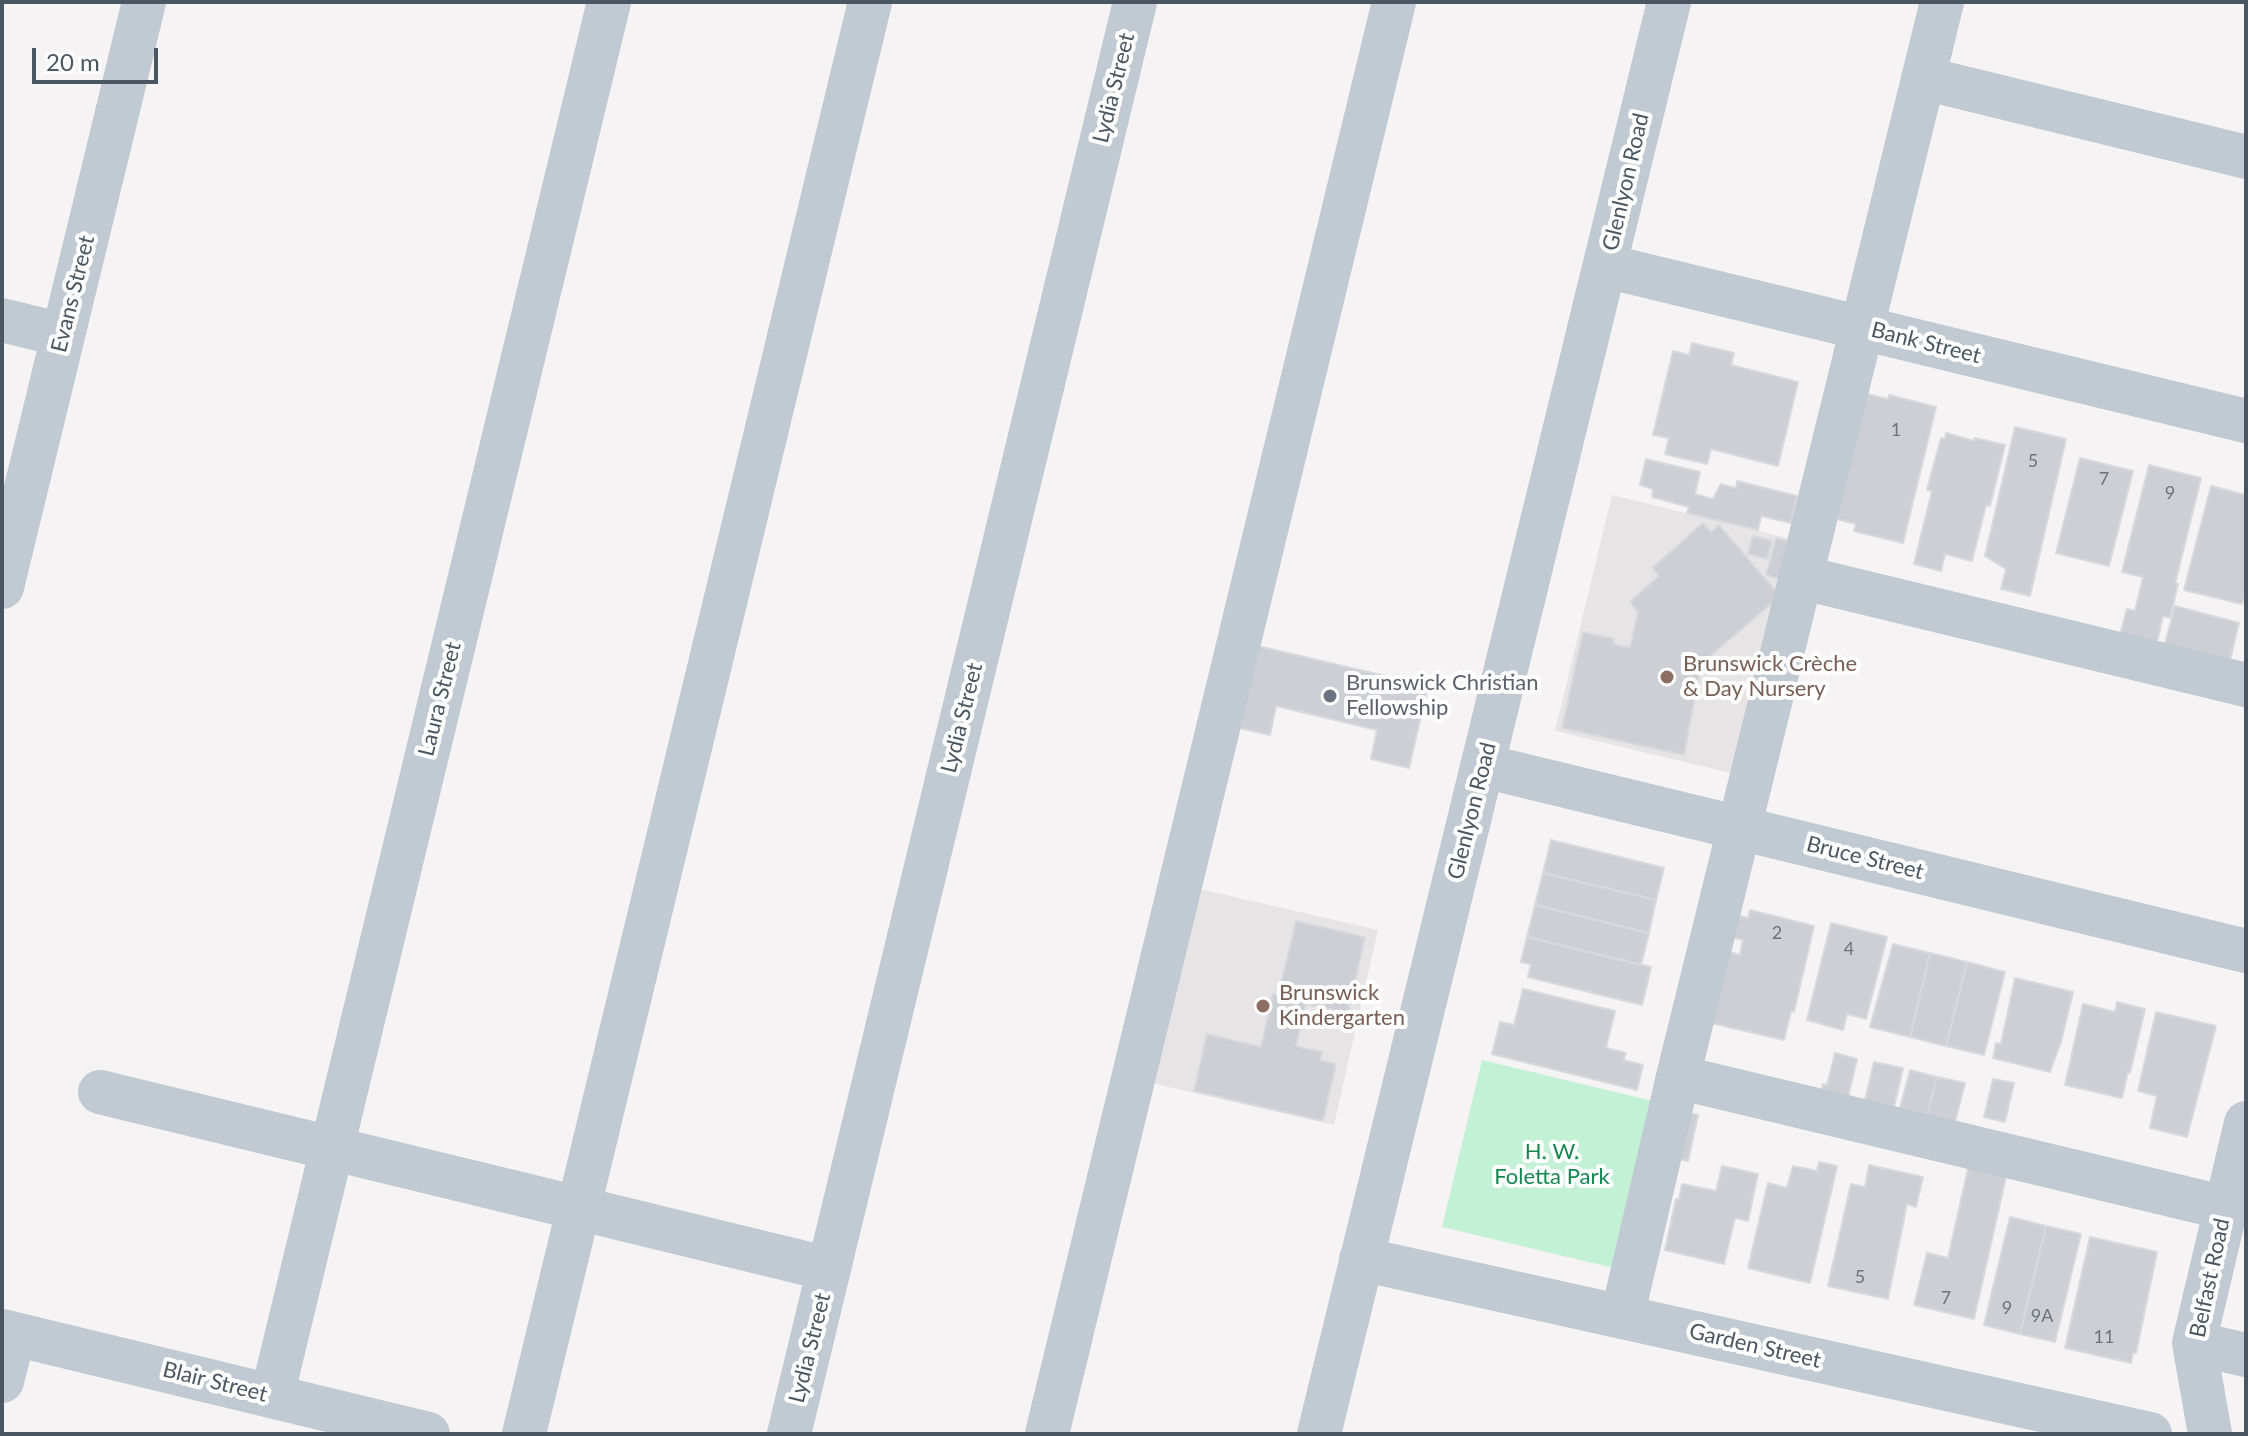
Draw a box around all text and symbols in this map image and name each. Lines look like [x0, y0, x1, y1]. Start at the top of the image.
street label: Lydia Street [1088, 30, 1140, 146]
scale bar [36, 32, 162, 82]
text: 20 m [46, 47, 100, 76]
street label: Glenlyon Road [1597, 111, 1655, 253]
street label: Evans Street [46, 233, 100, 355]
street label: Bank Street [1868, 317, 1984, 369]
house number: 1 [1891, 419, 1901, 441]
house number: 5 [2028, 450, 2038, 472]
house number: 7 [2099, 468, 2109, 490]
house number: 9 [2165, 482, 2175, 504]
street label: Laura Street [413, 639, 467, 759]
place label: Brunswick Crèche & Day Nursery [1683, 651, 1857, 702]
street label: Lydia Street [936, 660, 988, 776]
marker: Brunswick Crèche & Day Nursery [1658, 668, 1676, 686]
place label: Brunswick Christian Fellowship [1346, 670, 1538, 722]
marker: Brunswick Christian Fellowship [1321, 687, 1339, 705]
street label: Glenlyon Road [1442, 740, 1502, 882]
street label: Bruce Street [1804, 831, 1926, 885]
house number: 2 [1772, 922, 1782, 944]
house number: 4 [1844, 938, 1854, 960]
place label: Brunswick Kindergarten [1279, 980, 1405, 1032]
marker: Brunswick Kindergarten [1254, 997, 1272, 1015]
park label: H. W. Foletta Park [1494, 1139, 1610, 1190]
street label: Belfast Road [2184, 1216, 2236, 1340]
house number: 5 [1855, 1266, 1865, 1288]
house number: 7 [1941, 1287, 1951, 1309]
street label: Lydia Street [784, 1290, 836, 1406]
house number: 9 [2002, 1297, 2012, 1319]
house number: 9A [2031, 1305, 2053, 1327]
street label: Garden Street [1687, 1318, 1823, 1374]
house number: 11 [2094, 1326, 2114, 1348]
street label: Blair Street [160, 1356, 270, 1408]

